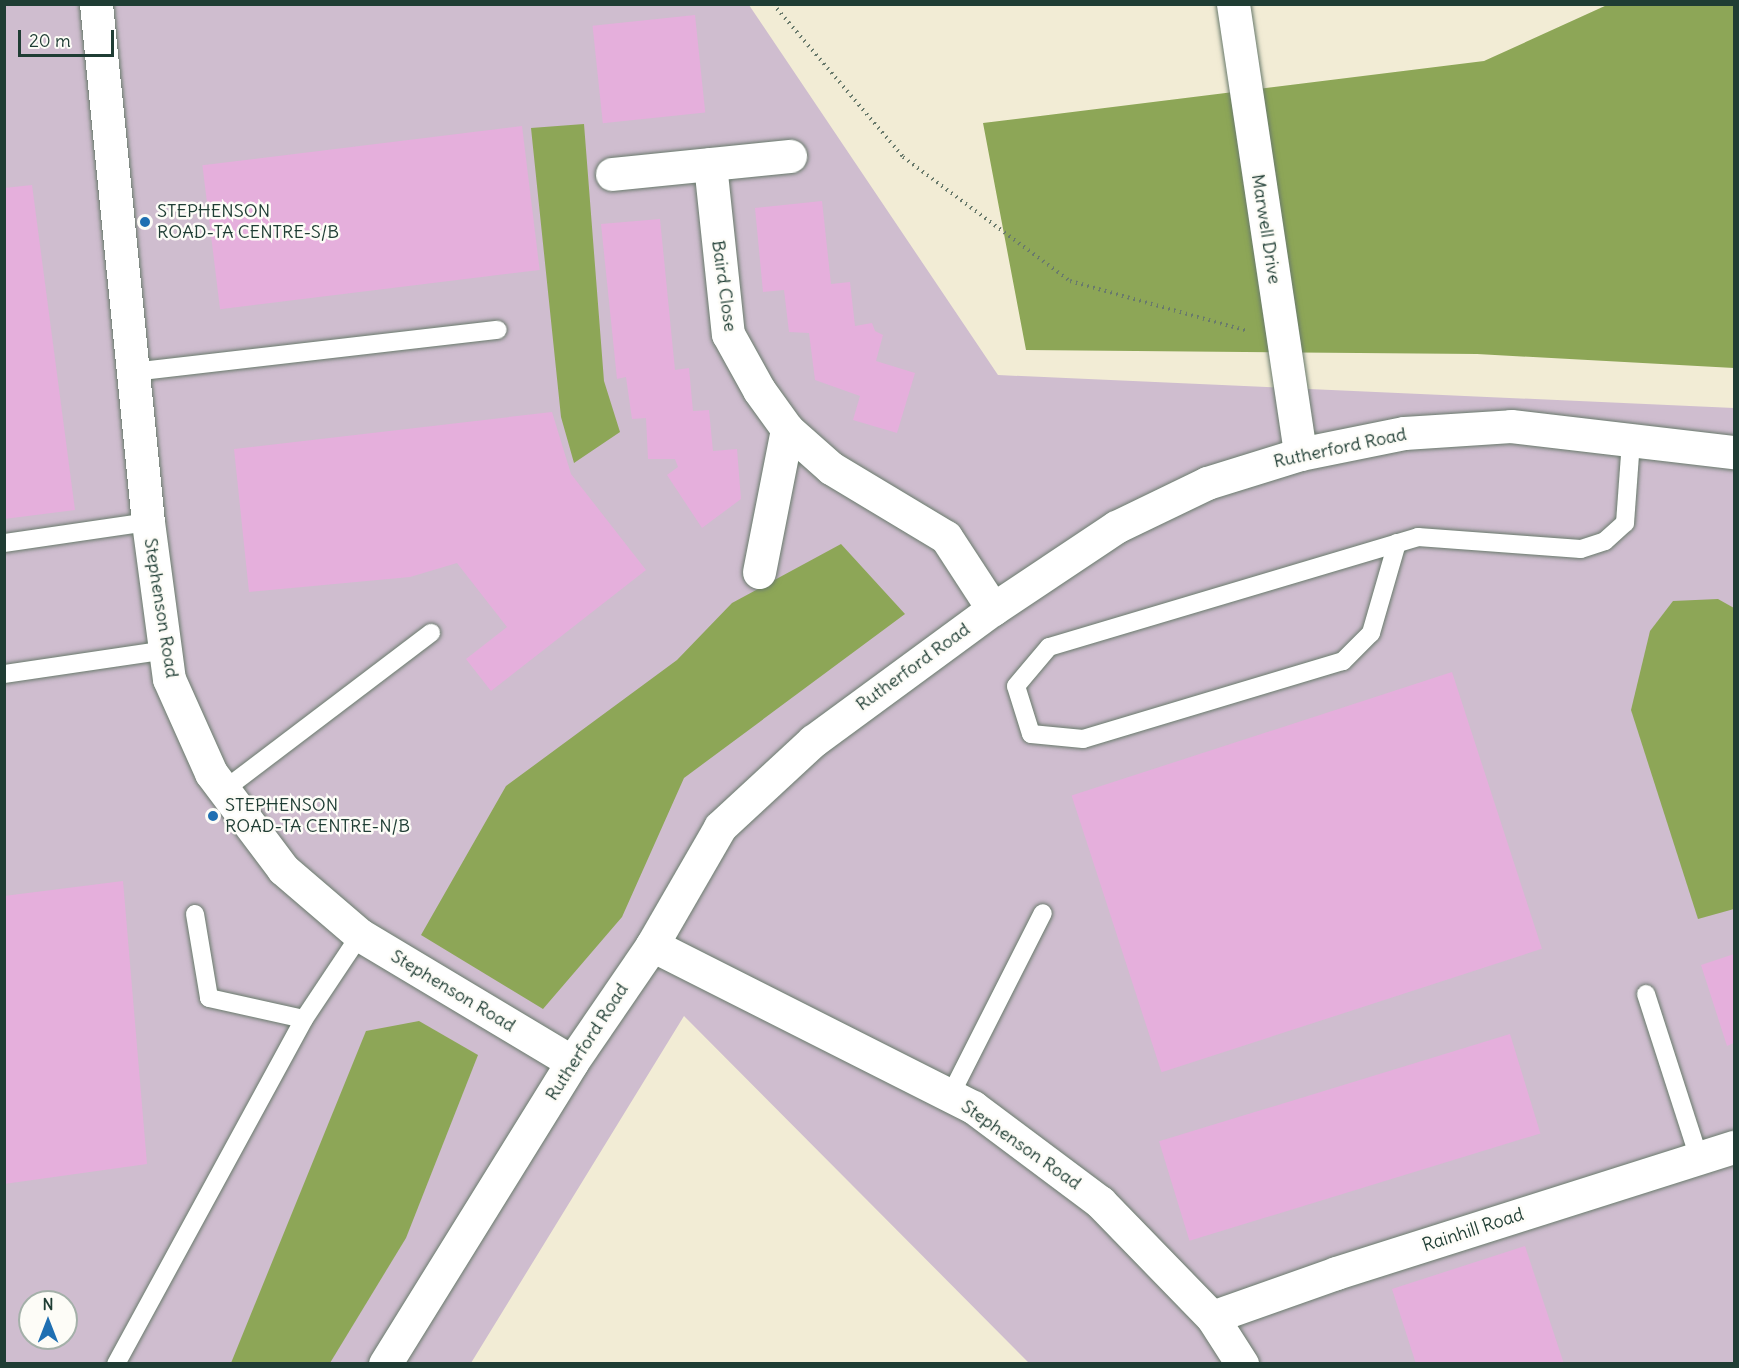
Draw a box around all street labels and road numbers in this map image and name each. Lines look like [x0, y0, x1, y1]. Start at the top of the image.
street label: Marwell Drive [1247, 173, 1285, 285]
street label: Baird Close [707, 239, 741, 333]
street label: Rutherford Road [1272, 423, 1408, 473]
street label: Stephenson Road [139, 537, 183, 679]
street label: Rutherford Road [852, 618, 974, 716]
street label: Stephenson Road [387, 945, 519, 1037]
street label: Rutherford Road [541, 979, 633, 1105]
street label: Stephenson Road [957, 1096, 1085, 1194]
street label: Rainhill Road [1420, 1203, 1526, 1257]

